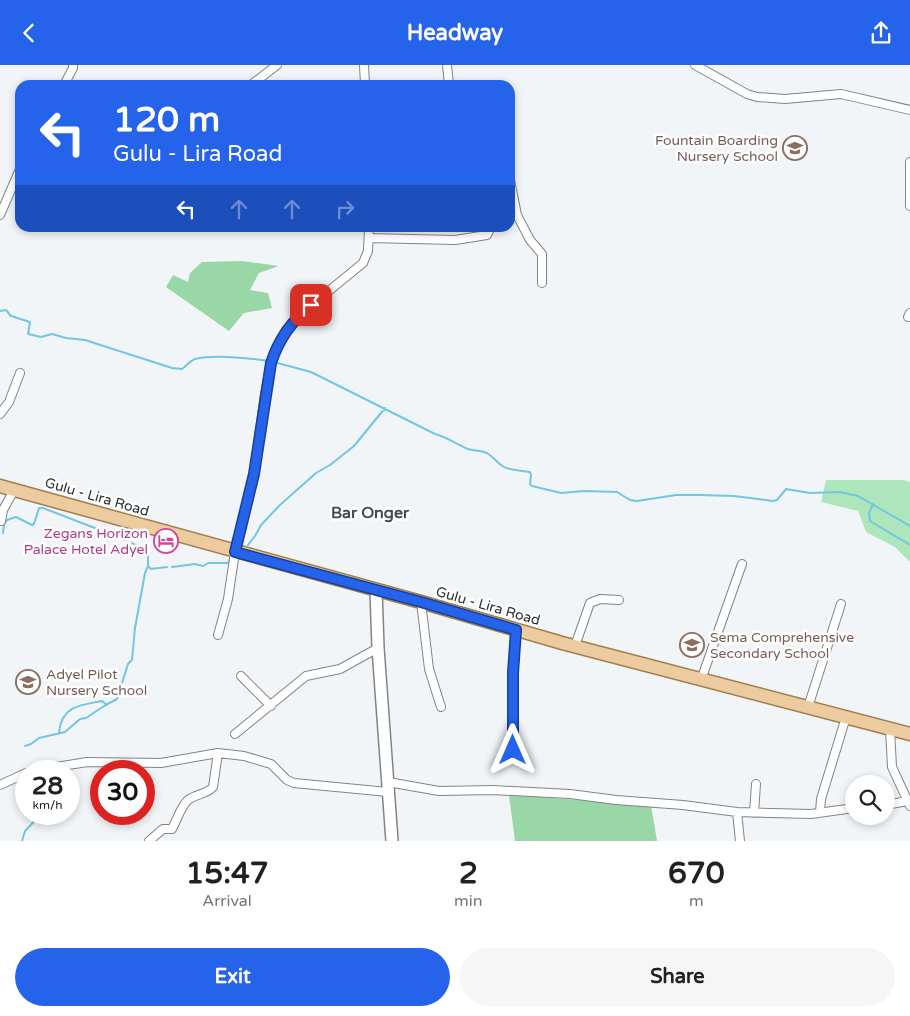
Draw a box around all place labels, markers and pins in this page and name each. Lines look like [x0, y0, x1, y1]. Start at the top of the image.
place label: Fountain Boarding Nursery School [655, 132, 778, 165]
school or university icon: Fountain Boarding Nursery School [782, 135, 808, 161]
pin [290, 284, 332, 326]
place label: Zegans Horizon Palace Hotel Adyel [24, 525, 148, 558]
hotel icon: Zegans Horizon Palace Hotel Adyel [153, 528, 179, 554]
place label: Sema Comprehensive Secondary School [710, 629, 854, 662]
school or university icon: Sema Comprehensive Secondary School [679, 632, 705, 658]
place label: Adyel Pilot Nursery School [46, 666, 147, 699]
school or university icon: Adyel Pilot Nursery School [15, 669, 41, 695]

